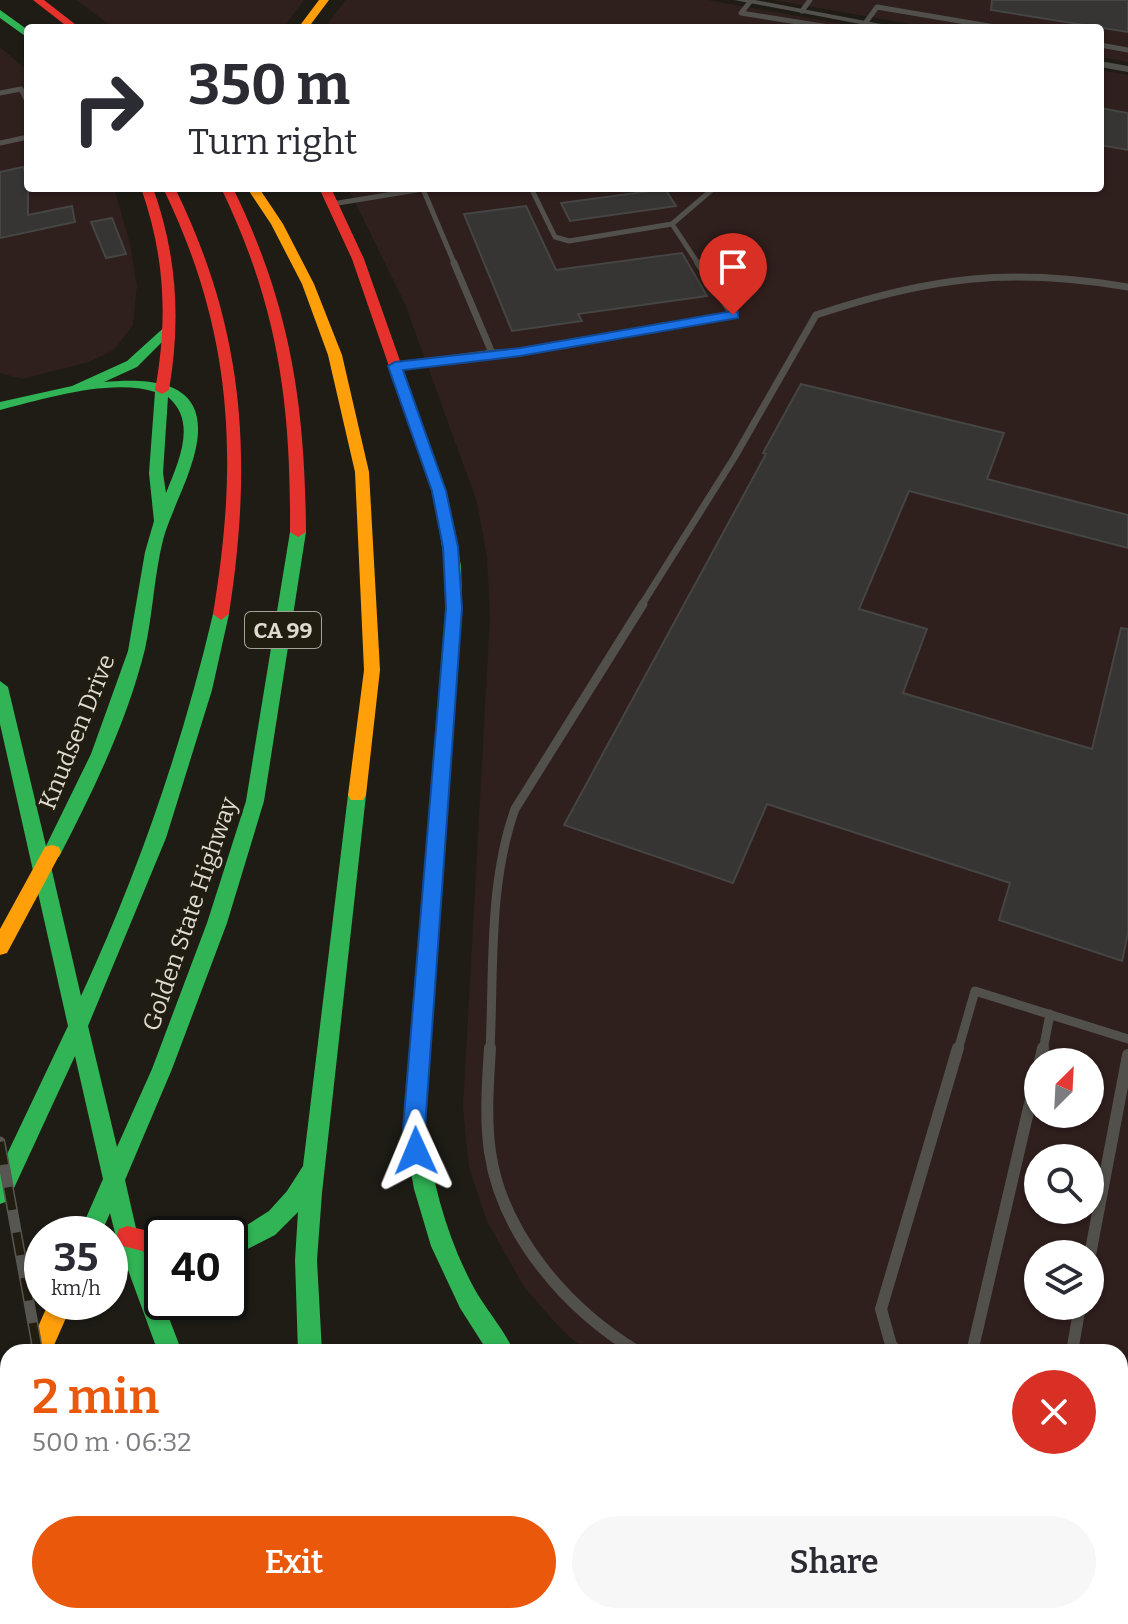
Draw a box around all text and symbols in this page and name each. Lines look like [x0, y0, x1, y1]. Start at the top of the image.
text: 350 m [188, 52, 350, 119]
icon: right [56, 56, 160, 160]
text: Turn right [188, 120, 357, 164]
pin [699, 233, 767, 315]
icon: arrive [711, 245, 755, 289]
road number: CA 99 [245, 612, 321, 648]
street label: Knudsen Drive [33, 650, 121, 814]
street label: Golden State Highway [137, 793, 243, 1034]
north arrow [1024, 1048, 1104, 1128]
map controls [1024, 1048, 1104, 1320]
position arrow [374, 1109, 458, 1193]
button: search [1024, 1144, 1104, 1224]
speed limit sign: 40 [144, 1216, 248, 1320]
text: 35 [54, 1234, 98, 1282]
button: layers [1024, 1240, 1104, 1320]
text: km/h [51, 1276, 101, 1300]
text: 2 min [32, 1368, 159, 1426]
button: close [1012, 1370, 1096, 1454]
text: 500 m · 06:32 [32, 1427, 191, 1458]
button: Exit [32, 1516, 556, 1608]
button: Share [572, 1516, 1096, 1608]

